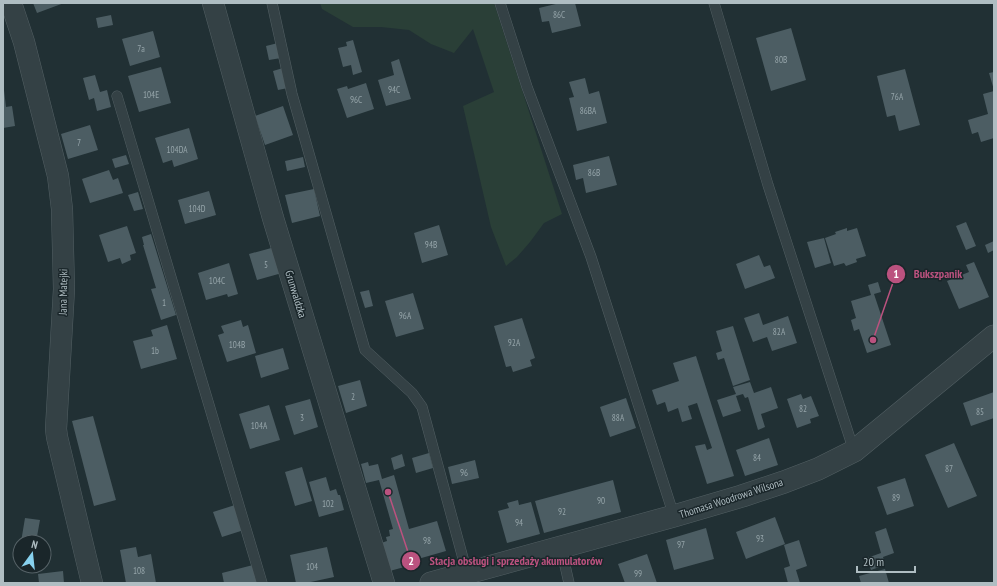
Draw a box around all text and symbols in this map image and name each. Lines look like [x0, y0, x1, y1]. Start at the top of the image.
house number: 86C [553, 9, 565, 20]
house number: 7a [137, 43, 145, 54]
house number: 80B [775, 54, 787, 65]
house number: 94C [388, 84, 400, 95]
house number: 104E [143, 89, 159, 100]
house number: 76A [891, 91, 904, 102]
house number: 96C [350, 94, 362, 105]
house number: 86BA [580, 105, 597, 116]
house number: 7 [77, 137, 81, 148]
house number: 104DA [167, 144, 188, 155]
house number: 86B [588, 167, 600, 178]
house number: 104D [189, 203, 206, 214]
house number: 94B [425, 239, 437, 250]
house number: 5 [264, 259, 268, 270]
callout: Bukszpanik [886, 262, 970, 286]
text: 1 [893, 266, 899, 281]
text: Bukszpanik [914, 266, 962, 281]
street label: Jana Matejki [56, 269, 70, 316]
street label: Grunwaldzka [282, 269, 310, 319]
house number: 104C [209, 275, 225, 286]
house number: 1 [162, 297, 166, 308]
house number: 96A [399, 310, 412, 321]
house number: 82A [773, 326, 786, 337]
house number: 92A [508, 337, 521, 348]
house number: 104B [229, 339, 245, 350]
house number: 1b [151, 345, 159, 356]
house number: 2 [351, 391, 355, 402]
house number: 82 [799, 403, 807, 414]
house number: 85 [976, 406, 984, 417]
house number: 3 [300, 412, 304, 423]
house number: 88A [612, 412, 625, 423]
house number: 104A [251, 420, 268, 431]
house number: 84 [753, 452, 761, 463]
house number: 87 [945, 463, 953, 474]
house number: 96 [460, 467, 468, 478]
street label: Thomasa Woodrowa Wilsona [677, 475, 785, 521]
house number: 89 [892, 492, 900, 503]
house number: 90 [597, 495, 605, 506]
house number: 102 [322, 498, 334, 509]
house number: 92 [558, 506, 566, 517]
house number: 94 [515, 517, 523, 528]
house number: 93 [756, 533, 764, 544]
north arrow [12, 534, 52, 574]
house number: 98 [423, 535, 431, 546]
text: N [30, 537, 39, 552]
house number: 97 [677, 539, 685, 550]
scale bar [857, 548, 915, 574]
callout: Stacja obsługi i sprzedaży akumulatorów [401, 549, 611, 573]
text: 2 [408, 553, 414, 568]
text: Stacja obsługi i sprzedaży akumulatorów [430, 553, 603, 568]
text: 20 m [863, 554, 884, 569]
house number: 104 [306, 561, 318, 572]
house number: 108 [133, 565, 145, 576]
house number: 99 [634, 568, 642, 579]

